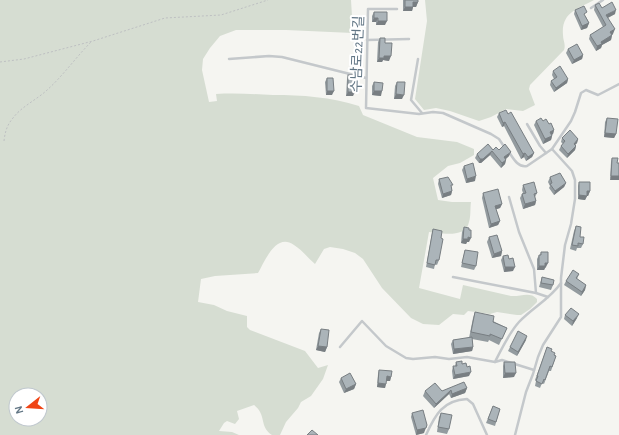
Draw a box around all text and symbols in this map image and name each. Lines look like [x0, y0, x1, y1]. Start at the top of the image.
street label: 수남로22번길 [349, 15, 366, 93]
north arrow [8, 387, 48, 427]
text: N [13, 405, 25, 415]

